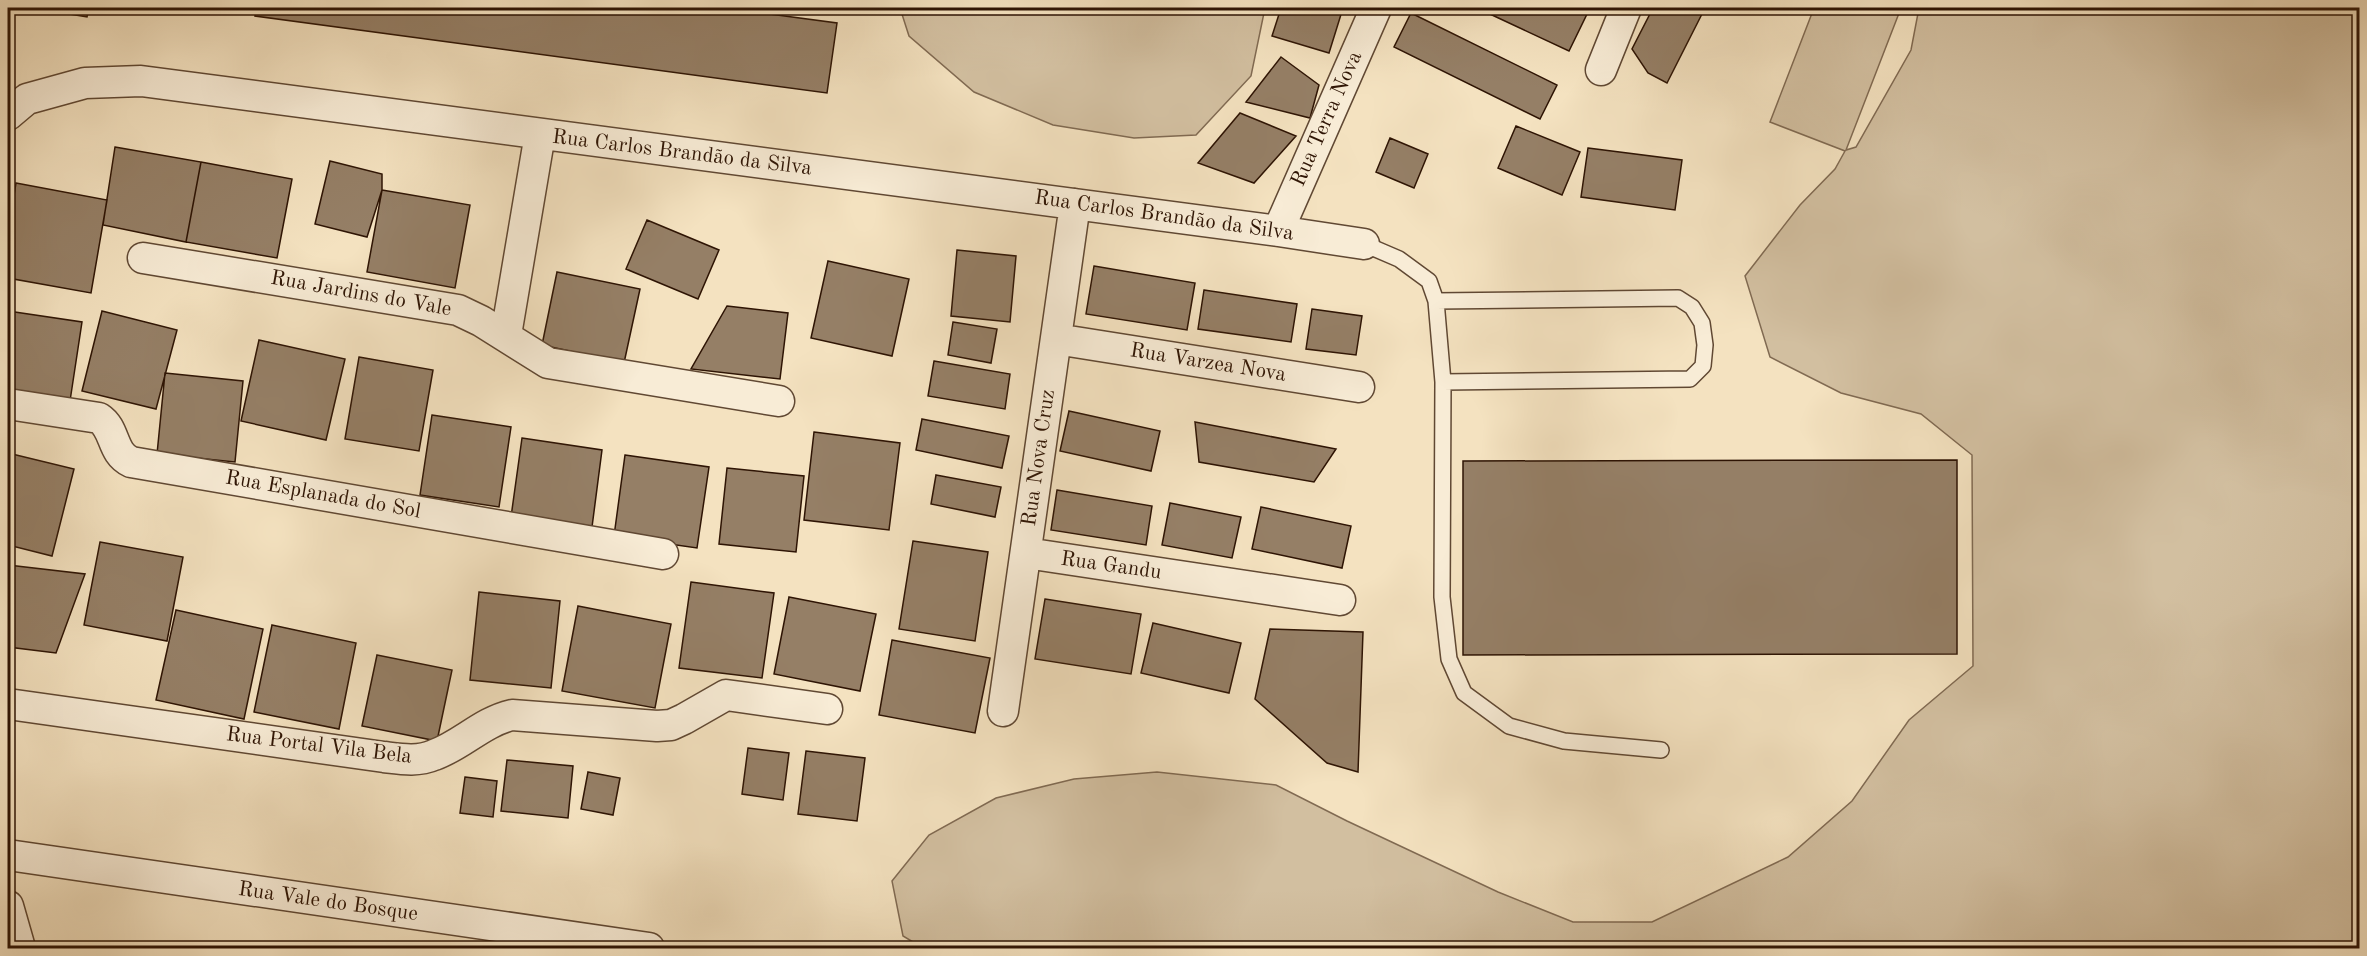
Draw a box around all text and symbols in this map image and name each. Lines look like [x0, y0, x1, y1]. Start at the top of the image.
street label: Rua Terra Nova [1288, 48, 1366, 190]
street label: Rua Carlos Brandão da Silva [551, 127, 813, 179]
street label: Rua Carlos Brandão da Silva [1033, 187, 1295, 245]
street label: Rua Jardins do Vale [269, 268, 453, 320]
street label: Rua Varzea Nova [1128, 340, 1288, 386]
street label: Rua Nova Cruz [1019, 388, 1059, 528]
street label: Rua Esplanada do Sol [224, 467, 423, 523]
street label: Rua Gandu [1059, 549, 1163, 583]
street label: Rua Portal Vila Bela [225, 724, 413, 768]
street label: Rua Vale do Bosque [237, 879, 419, 925]

